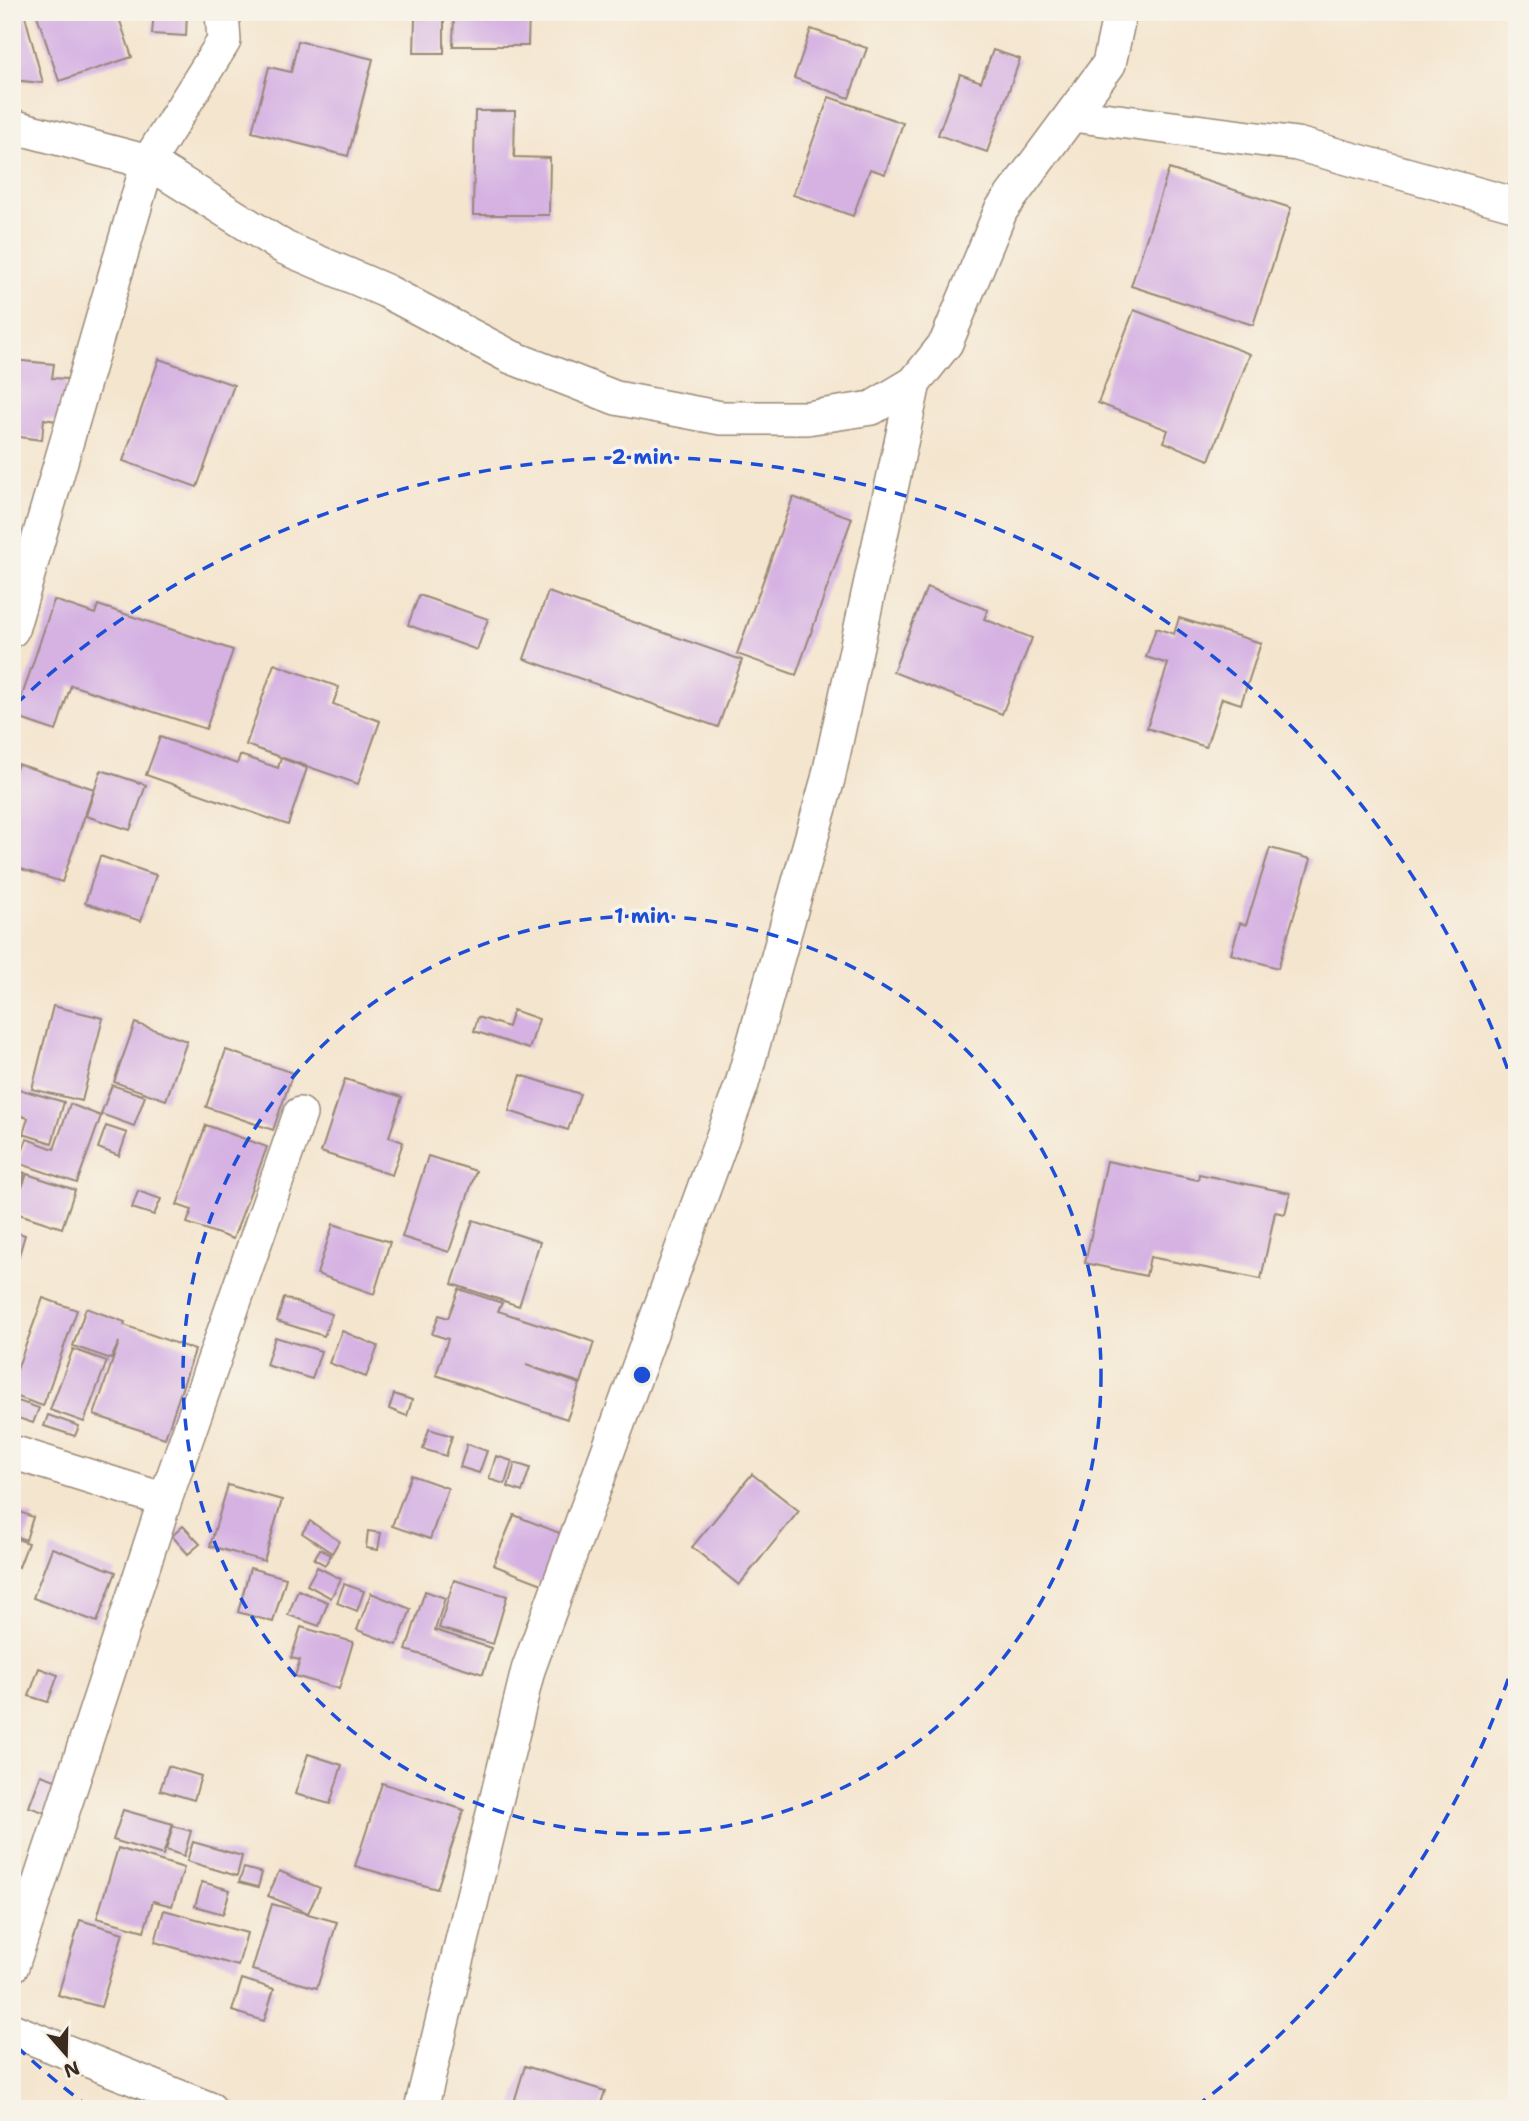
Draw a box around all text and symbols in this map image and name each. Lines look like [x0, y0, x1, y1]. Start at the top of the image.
text: 2 min [611, 443, 673, 471]
text: 1 min [614, 902, 670, 930]
centre of rings [630, 1363, 654, 1387]
north arrow [32, 2020, 102, 2090]
text: N [60, 2055, 83, 2084]

